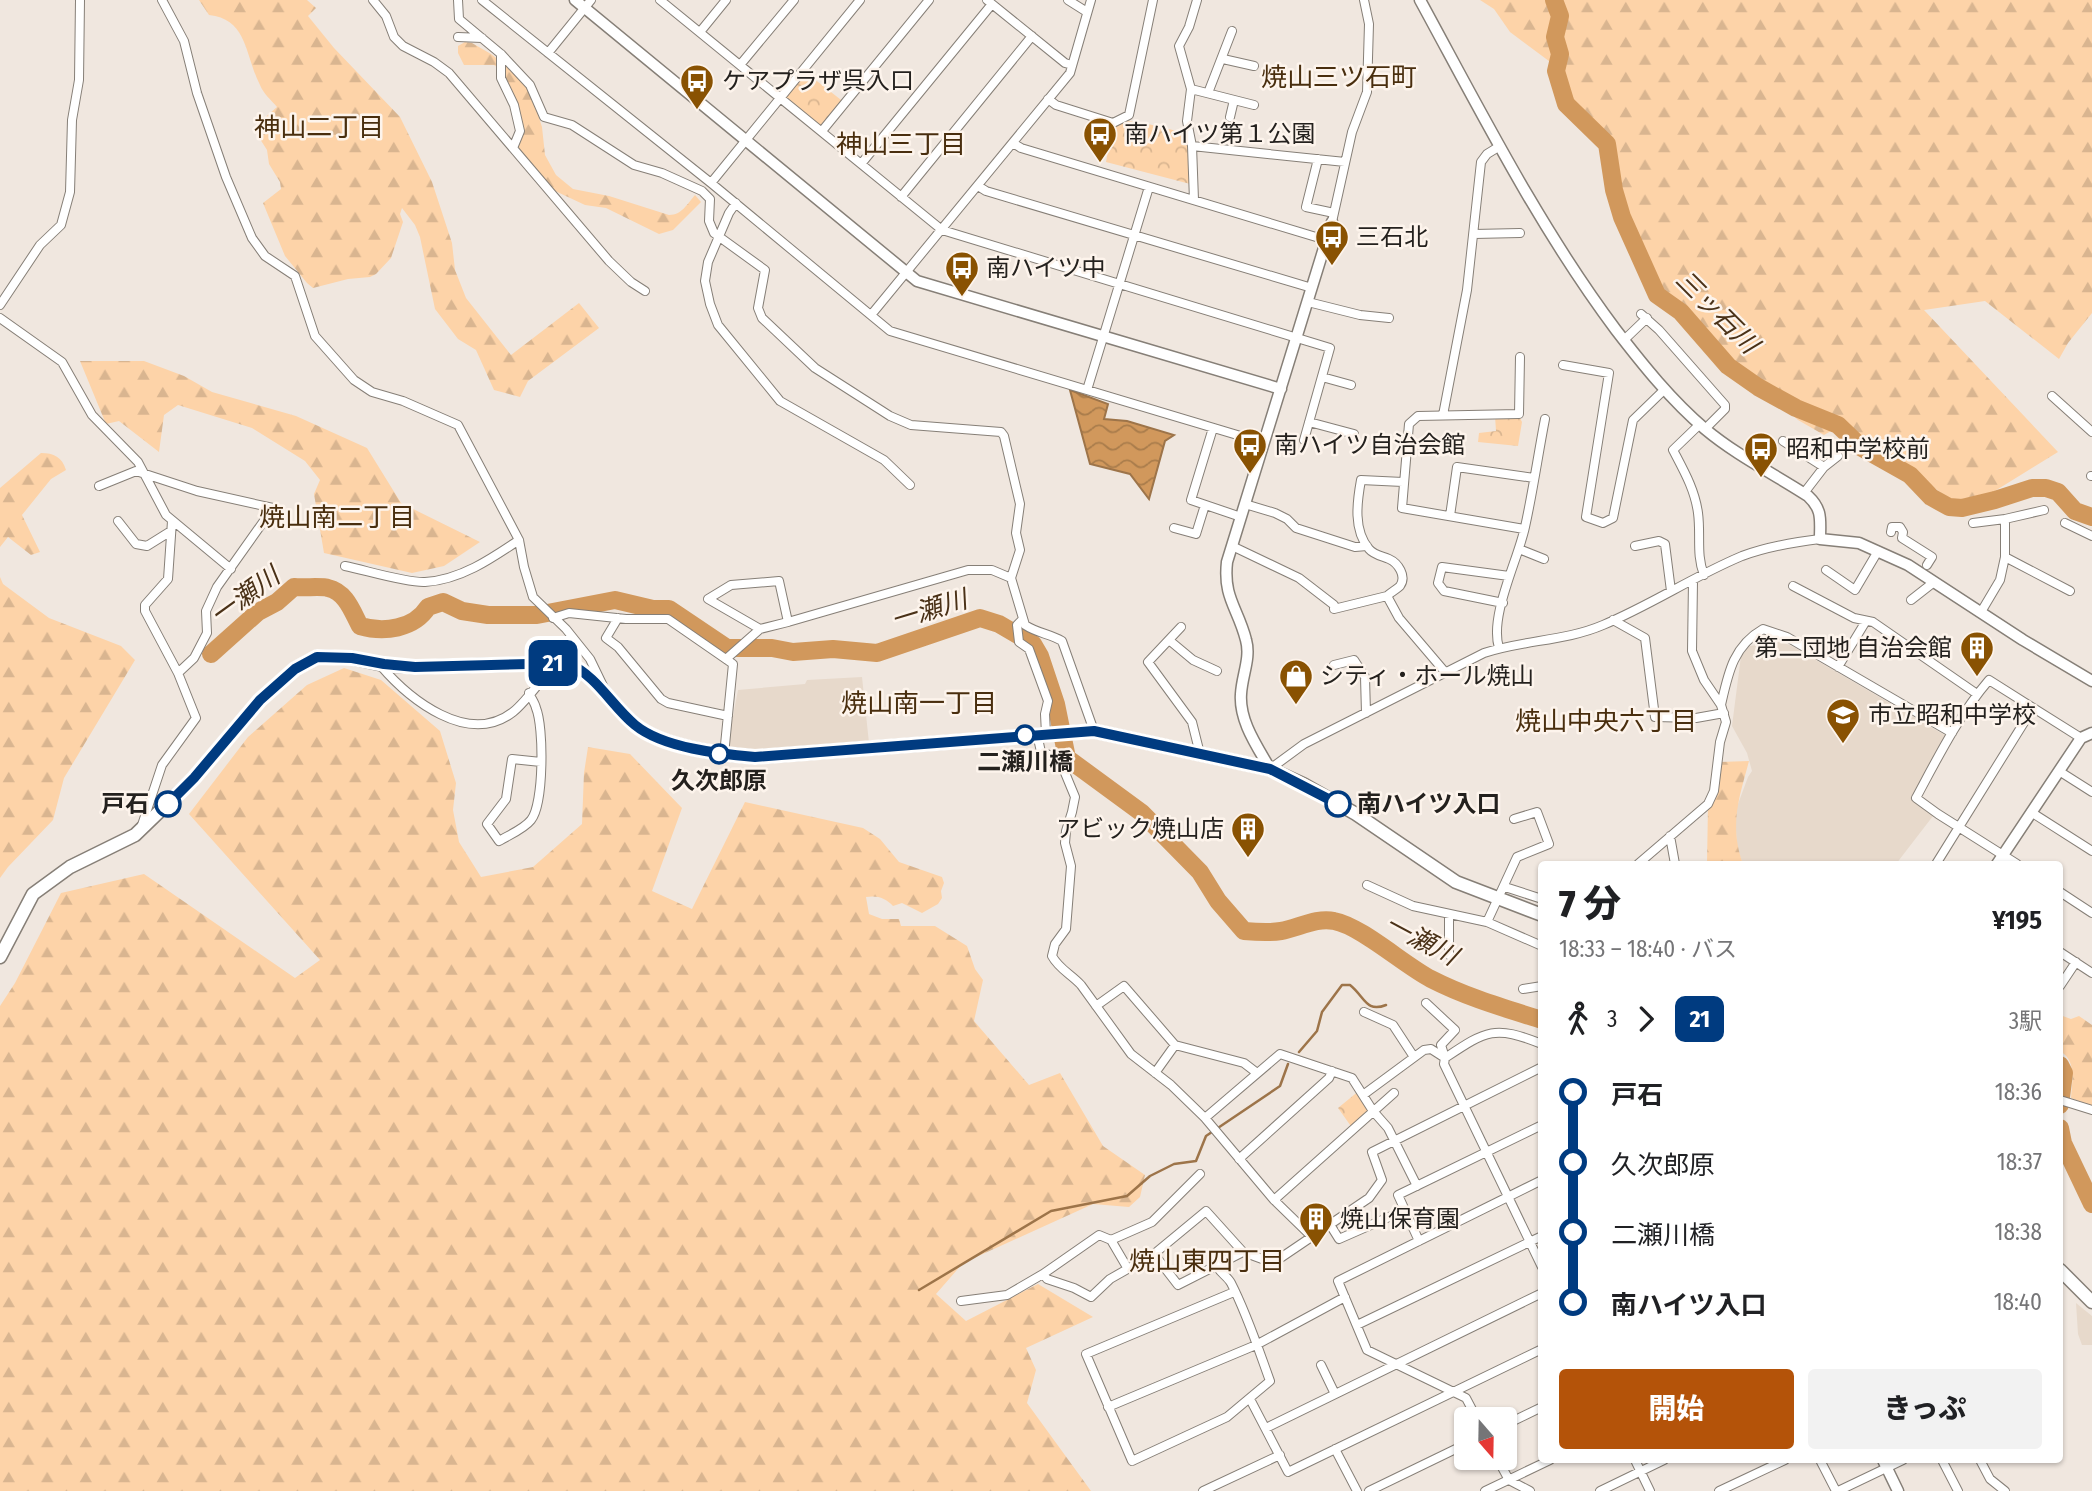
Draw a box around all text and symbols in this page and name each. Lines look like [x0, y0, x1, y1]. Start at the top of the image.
bus stop icon: ケアプラザ呉入口 [678, 62, 716, 111]
district label: 焼山三ツ石町 [1261, 62, 1417, 93]
place label: ケアプラザ呉入口 [722, 67, 914, 95]
district label: 神山二丁目 [254, 112, 384, 143]
bus stop icon: 南ハイツ第１公園 [1081, 115, 1119, 164]
place label: 南ハイツ第１公園 [1124, 120, 1316, 148]
district label: 神山三丁目 [836, 129, 966, 160]
bus stop icon: 三石北 [1313, 218, 1351, 267]
place label: 三石北 [1356, 223, 1428, 251]
bus stop icon: 南ハイツ中 [943, 249, 981, 298]
place label: 南ハイツ中 [986, 254, 1106, 282]
water label: 三ッ石川 [1669, 264, 1767, 362]
bus stop icon: 南ハイツ自治会館 [1231, 426, 1269, 475]
bus stop icon: 昭和中学校前 [1742, 430, 1780, 479]
place label: 南ハイツ自治会館 [1274, 431, 1466, 459]
place label: 昭和中学校前 [1786, 435, 1930, 463]
district label: 焼山南二丁目 [259, 502, 415, 533]
water label: 一瀬川 [204, 559, 288, 631]
water label: 一瀬川 [887, 583, 974, 636]
building icon: 第二団地 自治会館 [1958, 629, 1996, 678]
place label: 第二団地 自治会館 [1754, 634, 1952, 662]
line badge: 21 [522, 640, 584, 686]
text: 21 [543, 649, 563, 677]
shop icon: シティ・ホール焼山 [1277, 657, 1315, 706]
place label: シティ・ホール焼山 [1320, 662, 1535, 690]
district label: 焼山南一丁目 [841, 688, 997, 719]
school or university icon: 市立昭和中学校 [1824, 696, 1862, 745]
place label: 市立昭和中学校 [1868, 701, 2036, 729]
district label: 焼山中央六丁目 [1515, 706, 1697, 737]
marker: 二瀬川橋 [1015, 725, 1035, 745]
marker: 久次郎原 [709, 744, 729, 764]
place label: 二瀬川橋 [977, 748, 1073, 776]
place label: 久次郎原 [671, 767, 767, 795]
place label: 戸石 [101, 790, 149, 818]
place label: 南ハイツ入口 [1357, 790, 1501, 818]
marker: 戸石 [155, 791, 181, 817]
marker: 南ハイツ入口 [1325, 791, 1351, 817]
building icon: アビック焼山店 [1229, 810, 1267, 859]
place label: アビック焼山店 [1056, 815, 1224, 843]
text: 7 分 [1559, 881, 1621, 927]
text: ¥195 [1992, 905, 2042, 936]
water label: 一瀬川 [1379, 908, 1465, 973]
text: 18:33 – 18:40 · バス [1559, 935, 1737, 963]
icon: walk [1559, 1000, 1597, 1038]
icon: forward [1627, 1000, 1665, 1038]
text: 3 [1607, 1005, 1617, 1033]
text: 21 [1689, 1005, 1710, 1033]
text: 3駅 [2009, 1007, 2042, 1035]
text: 18:36 [1995, 1078, 2042, 1106]
text: 戸石 [1611, 1080, 1663, 1111]
text: 18:37 [1997, 1148, 2042, 1176]
text: 久次郎原 [1611, 1150, 1715, 1181]
building icon: 焼山保育園 [1297, 1200, 1335, 1249]
place label: 焼山保育園 [1340, 1205, 1460, 1233]
text: 18:38 [1995, 1218, 2042, 1246]
text: 二瀬川橋 [1611, 1220, 1715, 1251]
district label: 焼山東四丁目 [1129, 1246, 1285, 1277]
text: 18:40 [1994, 1288, 2042, 1316]
text: 南ハイツ入口 [1611, 1290, 1766, 1321]
button: 開始 [1559, 1369, 1794, 1449]
button: きっぷ [1808, 1369, 2042, 1449]
north arrow [1454, 1407, 1517, 1470]
map controls [1454, 1407, 1517, 1470]

